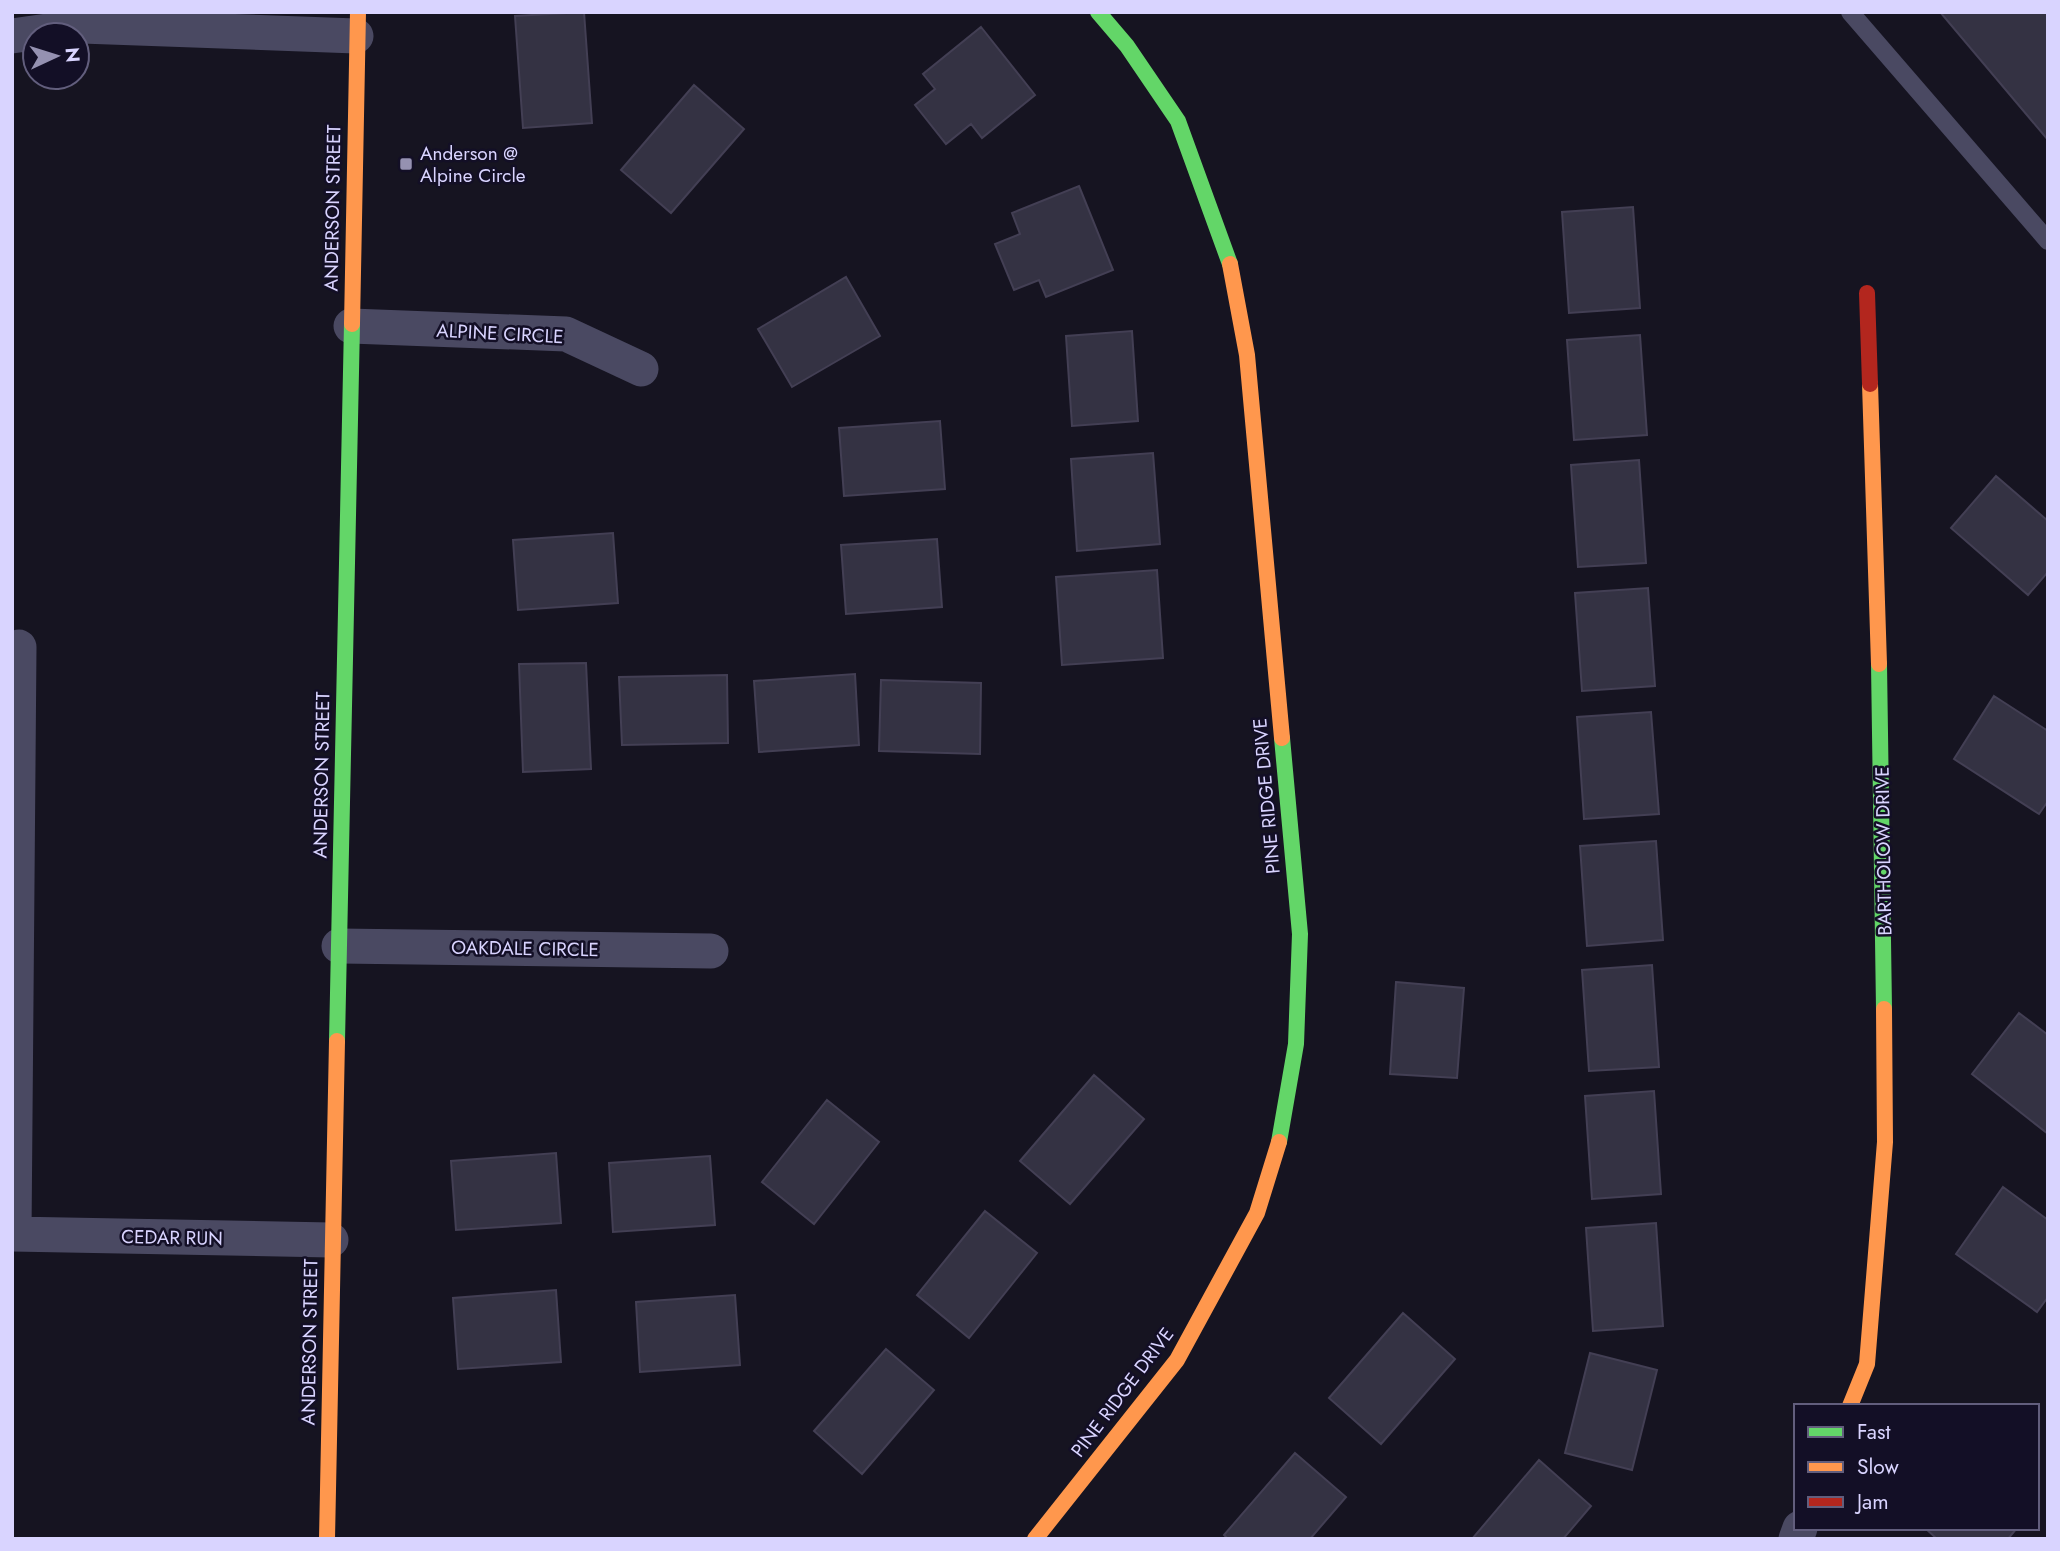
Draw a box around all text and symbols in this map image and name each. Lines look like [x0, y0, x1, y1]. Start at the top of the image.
north arrow [21, 21, 91, 91]
text: N [58, 46, 86, 63]
street label: ANDERSON STREET [318, 124, 347, 292]
place label: Anderson @ Alpine Circle [420, 140, 526, 189]
marker: Anderson @ Alpine Circle [398, 156, 414, 172]
street label: ALPINE CIRCLE [436, 317, 564, 350]
street label: ANDERSON STREET [307, 691, 336, 859]
street label: PINE RIDGE DRIVE [1246, 717, 1287, 875]
street label: BARTHOLOW DRIVE [1869, 766, 1898, 936]
street label: OAKDALE CIRCLE [451, 934, 599, 963]
street label: CEDAR RUN [121, 1223, 223, 1252]
street label: ANDERSON STREET [295, 1258, 324, 1426]
street label: PINE RIDGE DRIVE [1065, 1322, 1180, 1463]
legend [1794, 1404, 2039, 1530]
text: Fast [1857, 1417, 1890, 1447]
text: Slow [1857, 1452, 1899, 1482]
text: Jam [1854, 1487, 1889, 1517]

